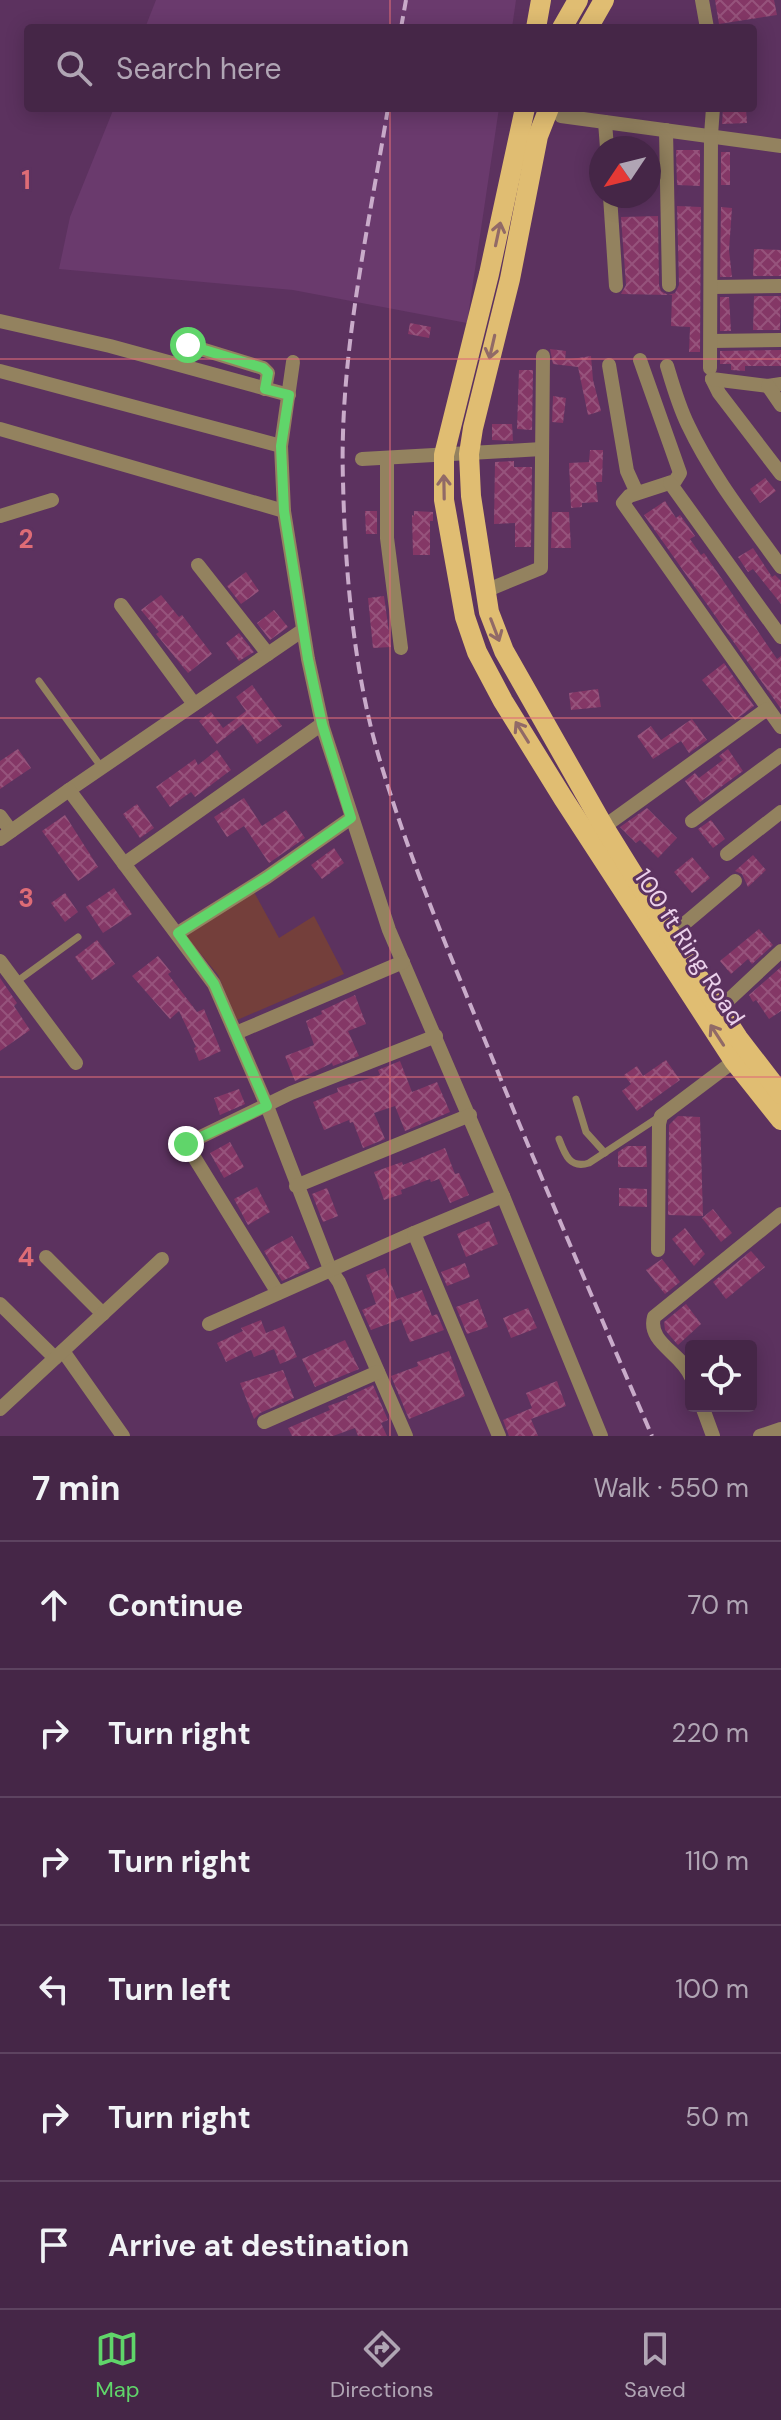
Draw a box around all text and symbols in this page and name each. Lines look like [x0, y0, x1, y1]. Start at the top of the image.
search box [24, 24, 757, 112]
icon: search [52, 46, 96, 90]
text: Search here [116, 49, 282, 88]
north arrow [589, 136, 661, 208]
text: 1 [21, 163, 31, 197]
one-way arrow [491, 222, 506, 247]
route start [170, 327, 206, 363]
one-way arrow [484, 334, 499, 359]
one-way arrow [436, 474, 452, 501]
text: 2 [18, 522, 34, 556]
one-way arrow [489, 617, 503, 642]
one-way arrow [514, 721, 530, 743]
street label: 100 ft Ring Road [628, 863, 752, 1031]
text: 3 [18, 881, 34, 915]
one-way arrow [709, 1025, 725, 1047]
route end [168, 1126, 204, 1162]
text: 4 [18, 1240, 34, 1274]
map controls [685, 1340, 757, 1412]
button: locate [685, 1340, 757, 1412]
text: 7 min [32, 1466, 121, 1511]
text: Walk · 550 m [593, 1471, 749, 1505]
icon: ahead [32, 1583, 76, 1627]
text: Continue [108, 1586, 243, 1625]
text: 70 m [688, 1588, 749, 1622]
icon: right [32, 1711, 76, 1755]
text: Turn right [108, 1714, 251, 1753]
text: 220 m [671, 1716, 749, 1750]
icon: right [32, 1839, 76, 1883]
text: Turn right [108, 1842, 251, 1881]
text: 110 m [685, 1844, 749, 1878]
icon: left [32, 1967, 76, 2011]
text: Turn left [108, 1970, 231, 2009]
text: 100 m [675, 1972, 749, 2006]
icon: right [32, 2095, 76, 2139]
text: Turn right [108, 2098, 251, 2137]
text: 50 m [685, 2100, 749, 2134]
icon: arrive [32, 2223, 76, 2267]
text: Arrive at destination [108, 2226, 409, 2265]
tab: Map [95, 2327, 140, 2404]
tab: Directions [330, 2327, 434, 2404]
tab: Saved [624, 2327, 686, 2404]

